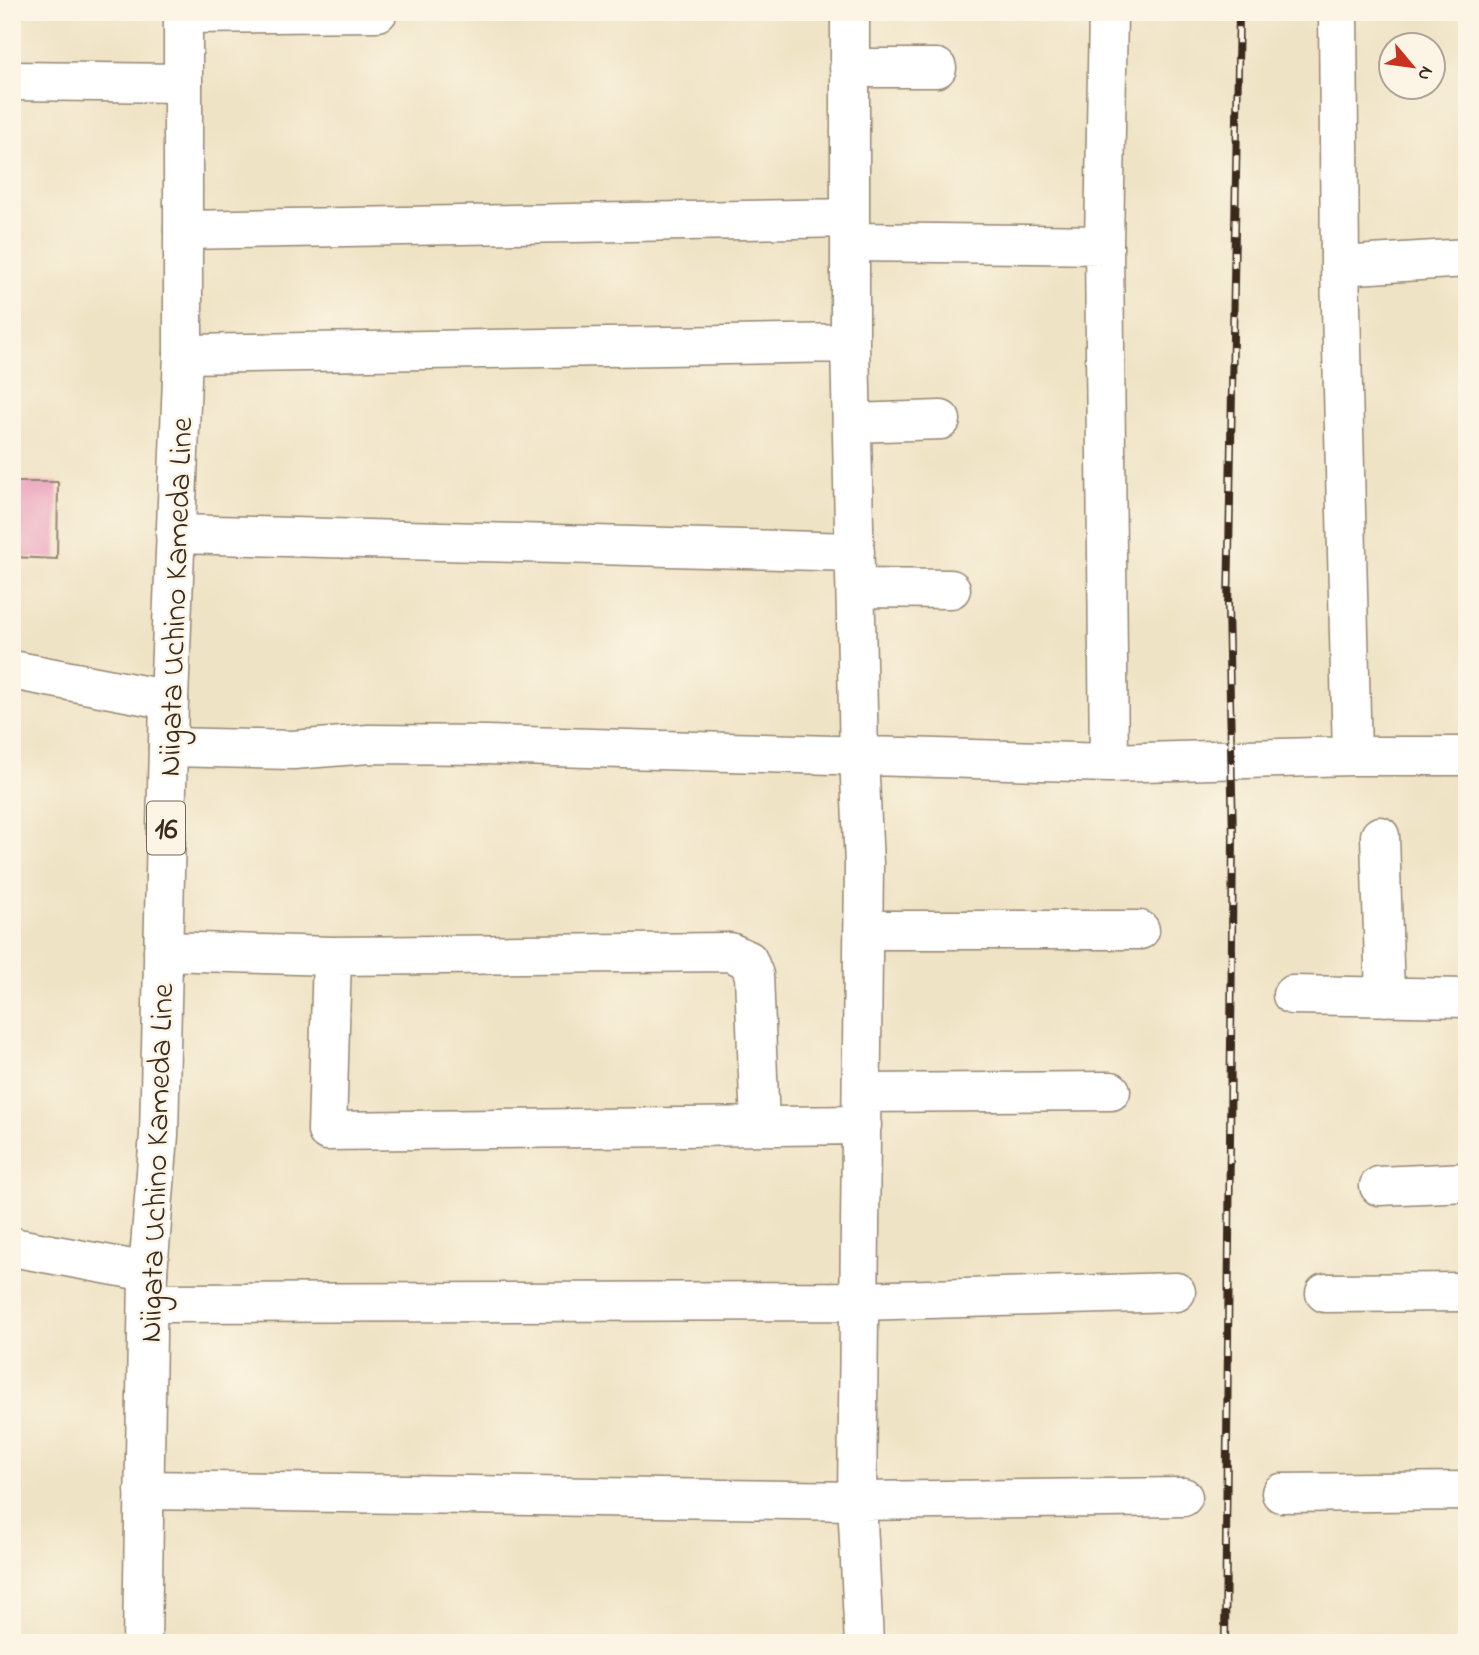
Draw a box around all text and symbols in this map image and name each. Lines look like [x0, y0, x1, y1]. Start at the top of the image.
north arrow [1378, 32, 1448, 102]
text: N [1410, 61, 1440, 85]
street label: Niigata Uchino Kameda Line [148, 416, 207, 778]
road number: 16 [147, 802, 185, 855]
street label: Niigata Uchino Kameda Line [129, 982, 188, 1344]

